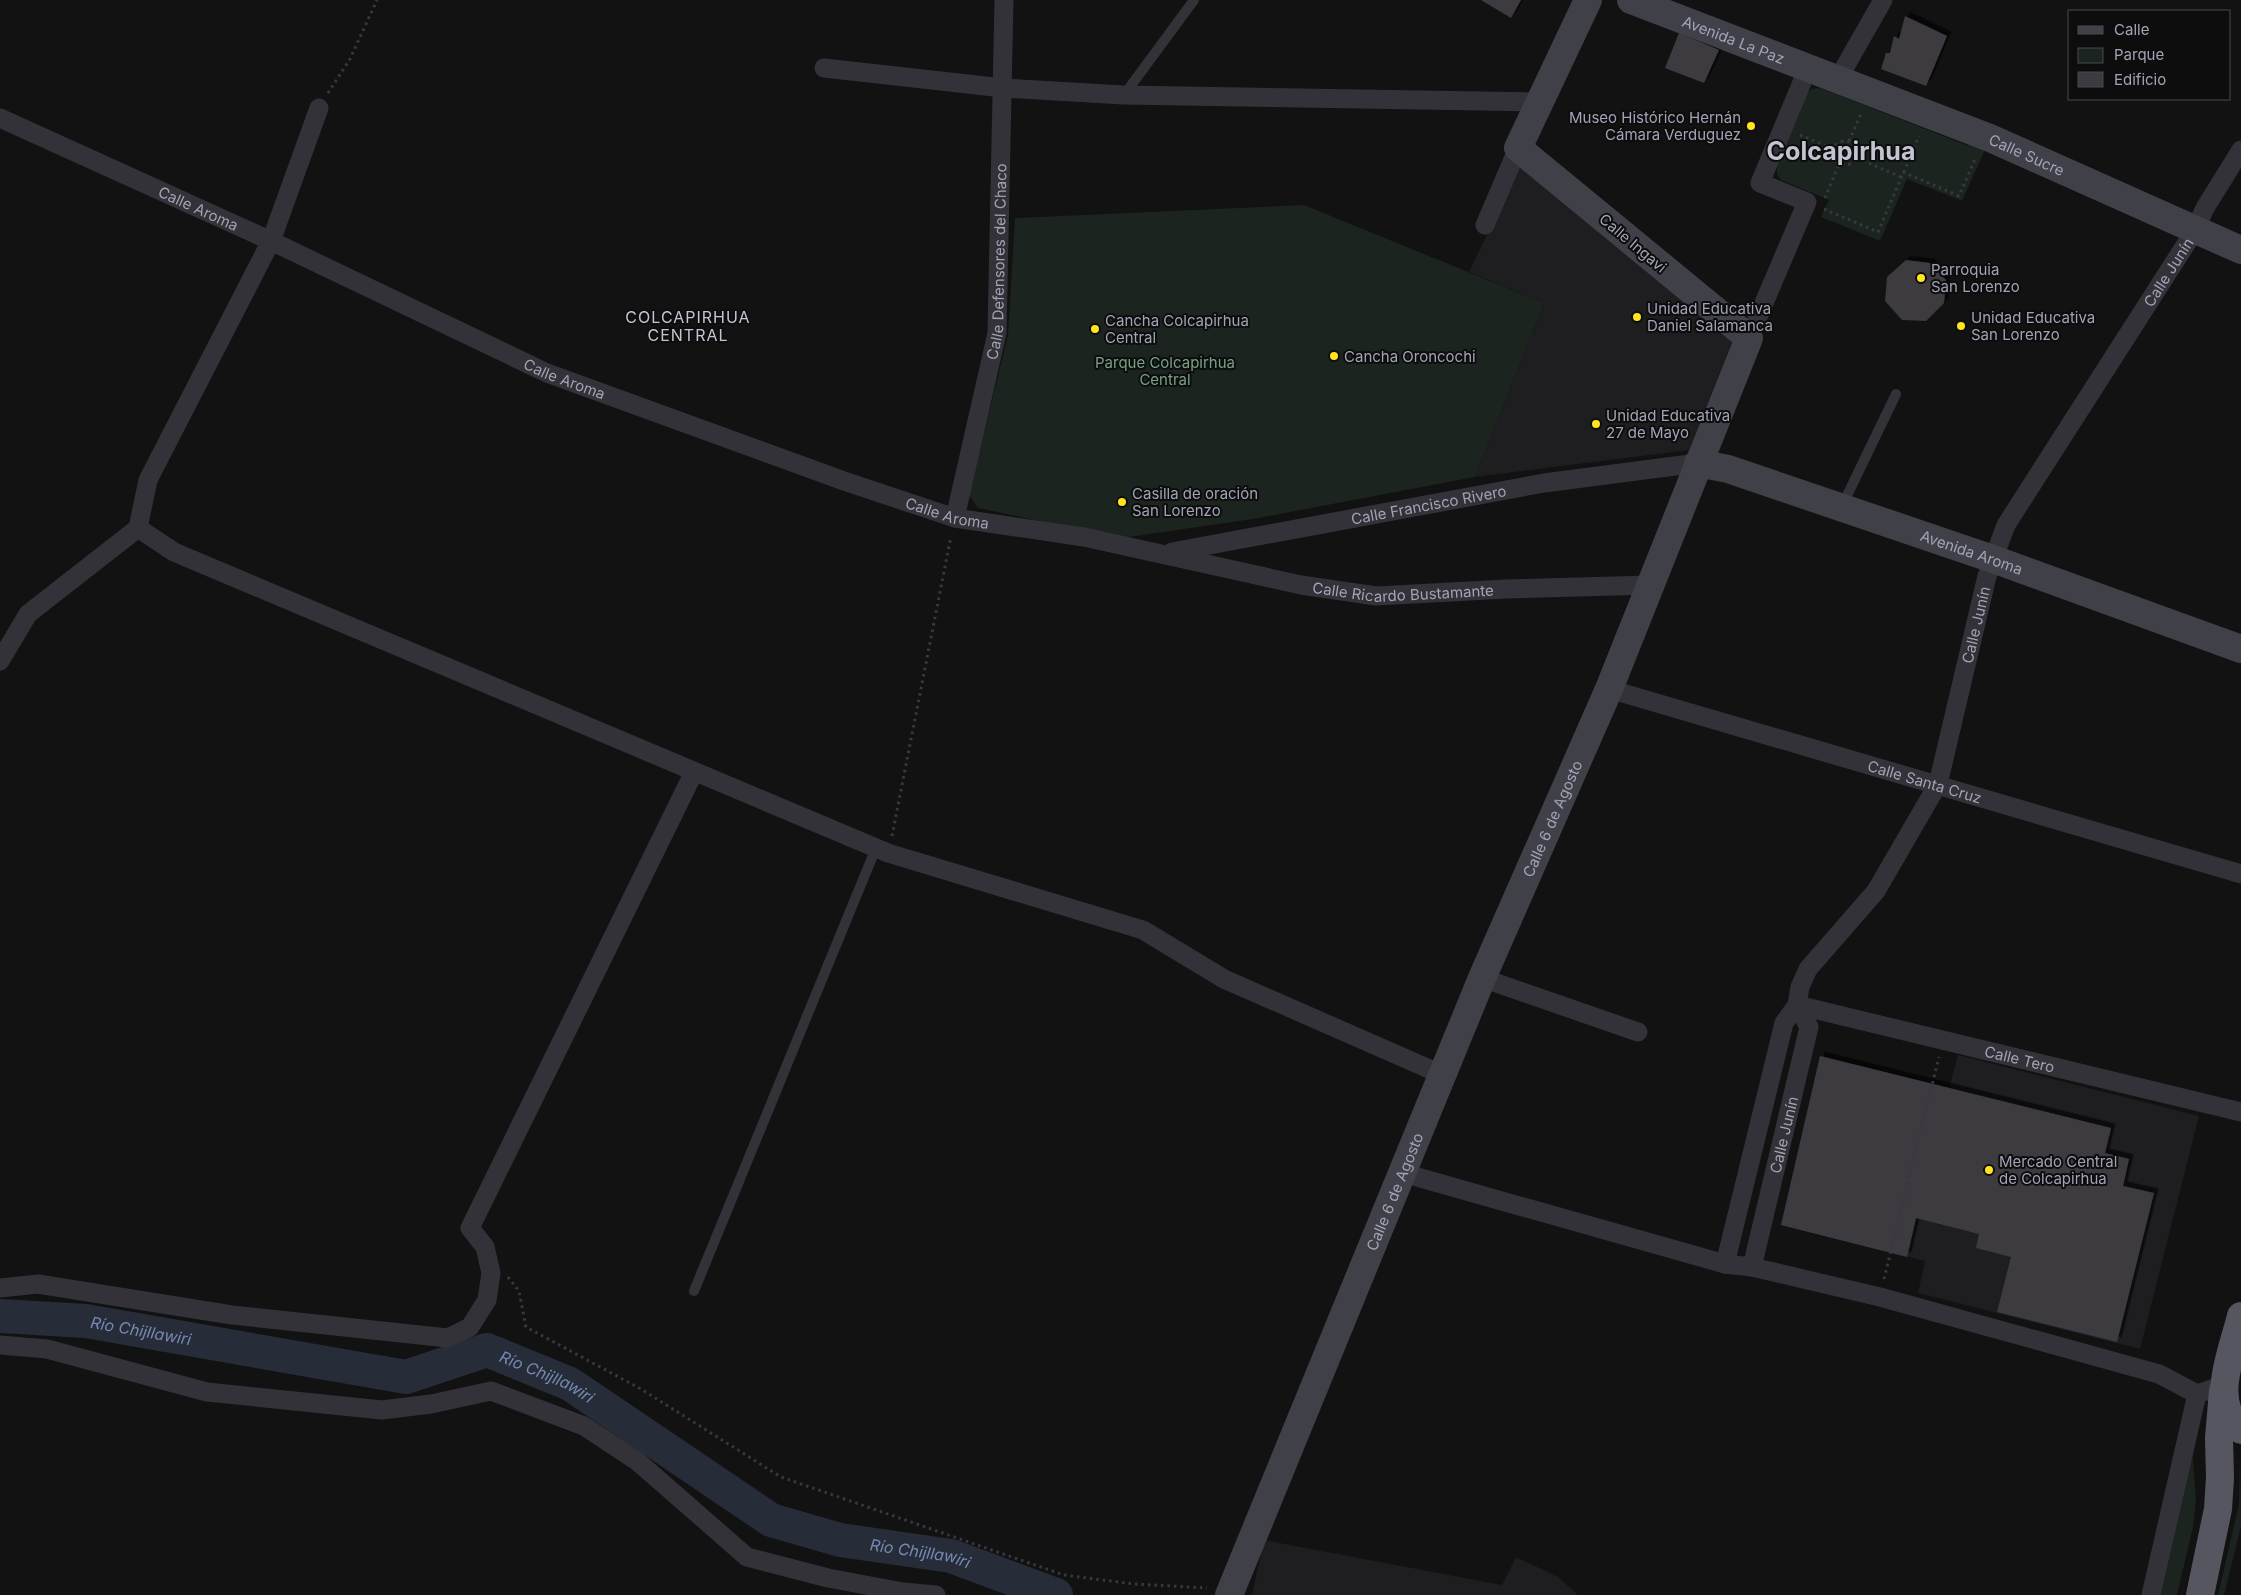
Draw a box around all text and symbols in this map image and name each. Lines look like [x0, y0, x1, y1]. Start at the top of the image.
legend [2068, 10, 2231, 100]
street label: Avenida La Paz [1680, 11, 1788, 68]
text: Calle [2114, 20, 2149, 39]
text: Parque [2114, 45, 2164, 64]
text: Edificio [2114, 70, 2166, 89]
place label: Museo Histórico Hernán Cámara Verduguez [1569, 108, 1741, 144]
marker: Museo Histórico Hernán Cámara Verduguez [1745, 120, 1757, 132]
street label: Calle Sucre [1986, 129, 2068, 180]
district label: Colcapirhua [1767, 136, 1915, 166]
street label: Calle Defensores del Chaco [982, 163, 1010, 362]
street label: Calle Aroma [155, 182, 242, 235]
street label: Calle Ingavi [1595, 209, 1671, 277]
street label: Calle Junín [2139, 234, 2197, 310]
place label: Parroquia San Lorenzo [1931, 260, 2020, 296]
marker: Parroquia San Lorenzo [1915, 272, 1927, 284]
place label: Unidad Educativa Daniel Salamanca [1647, 299, 1773, 335]
district label: COLCAPIRHUA CENTRAL [625, 307, 751, 345]
place label: Unidad Educativa San Lorenzo [1971, 308, 2095, 344]
place label: Cancha Colcapirhua Central [1105, 311, 1249, 347]
marker: Unidad Educativa Daniel Salamanca [1631, 311, 1643, 323]
marker: Unidad Educativa San Lorenzo [1955, 320, 1967, 332]
marker: Cancha Colcapirhua Central [1089, 323, 1101, 335]
place label: Cancha Oroncochi [1344, 347, 1476, 366]
marker: Cancha Oroncochi [1328, 350, 1340, 362]
park label: Parque Colcapirhua Central [1095, 353, 1235, 389]
street label: Calle Aroma [521, 354, 608, 403]
place label: Unidad Educativa 27 de Mayo [1606, 406, 1730, 442]
marker: Unidad Educativa 27 de Mayo [1590, 418, 1602, 430]
street label: Calle Francisco Rivero [1349, 481, 1508, 528]
place label: Casilla de oración San Lorenzo [1132, 484, 1258, 520]
street label: Calle Aroma [903, 493, 990, 532]
marker: Casilla de oración San Lorenzo [1116, 496, 1128, 508]
street label: Avenida Aroma [1918, 526, 2025, 579]
street label: Calle Ricardo Bustamante [1311, 577, 1494, 606]
street label: Calle Junín [1957, 584, 1994, 665]
street label: Calle Santa Cruz [1865, 756, 1984, 807]
street label: Calle 6 de Agosto [1518, 757, 1586, 880]
street label: Calle Tero [1983, 1041, 2057, 1076]
street label: Calle Junín [1765, 1094, 1802, 1175]
street label: Calle 6 de Agosto [1362, 1130, 1427, 1253]
place label: Mercado Central de Colcapirhua [1999, 1152, 2117, 1188]
marker: Mercado Central de Colcapirhua [1983, 1164, 1995, 1176]
water label: Río Chijllawiri [89, 1312, 194, 1349]
water label: Río Chijllawiri [497, 1346, 599, 1408]
water label: Río Chijllawiri [869, 1534, 974, 1573]

